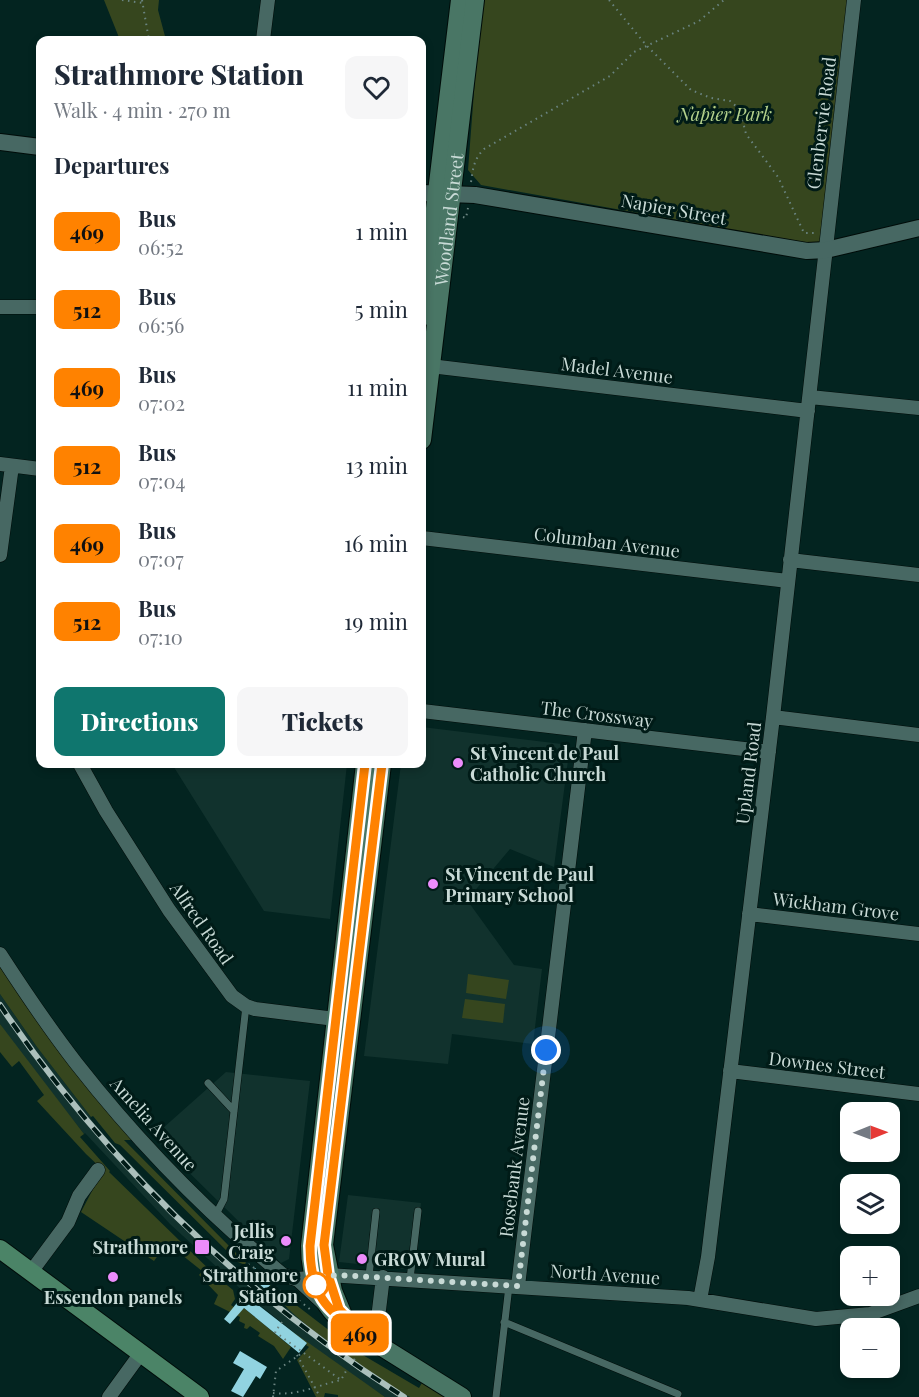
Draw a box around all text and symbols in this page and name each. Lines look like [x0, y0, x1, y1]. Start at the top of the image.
text: Strathmore Station [54, 55, 304, 92]
street label: Glenbervie Road [801, 55, 841, 191]
button: heart [345, 56, 408, 119]
text: Walk · 4 min · 270 m [54, 96, 230, 123]
park label: Napier Park [676, 102, 772, 126]
text: Departures [54, 150, 169, 180]
street label: Woodland Street [429, 151, 469, 288]
street label: Napier Street [619, 188, 729, 230]
text: Bus [138, 203, 176, 233]
text: 1 min [355, 216, 408, 246]
text: 469 [70, 217, 104, 245]
text: 06:52 [138, 233, 184, 260]
text: Bus [138, 281, 176, 311]
text: 5 min [355, 294, 408, 324]
text: 512 [73, 295, 101, 323]
text: 06:56 [138, 311, 184, 338]
street label: Madel Avenue [560, 351, 674, 389]
text: Bus [138, 359, 176, 389]
text: 11 min [347, 372, 408, 402]
text: 469 [70, 373, 104, 401]
text: 07:02 [138, 389, 185, 416]
text: Bus [138, 437, 176, 467]
text: 13 min [346, 450, 408, 480]
text: 512 [73, 451, 101, 479]
text: 07:04 [138, 467, 185, 494]
text: Bus [138, 515, 176, 545]
street label: Columban Avenue [533, 521, 681, 563]
text: 16 min [344, 528, 408, 558]
text: 469 [70, 529, 104, 557]
text: 07:07 [138, 545, 184, 572]
text: Bus [138, 593, 176, 623]
text: 19 min [344, 606, 408, 636]
text: 512 [73, 607, 101, 635]
text: 07:10 [138, 623, 183, 650]
button: Directions [54, 687, 225, 756]
button: Tickets [237, 687, 408, 756]
street label: The Crossway [539, 695, 655, 733]
street label: Upland Road [730, 720, 766, 826]
place label: St Vincent de Paul Catholic Church [470, 741, 619, 786]
marker: St Vincent de Paul Catholic Church [451, 756, 465, 770]
place label: St Vincent de Paul Primary School [445, 862, 594, 907]
street label: Alfred Road [164, 876, 239, 969]
marker: St Vincent de Paul Primary School [426, 877, 440, 891]
street label: Wickham Grove [770, 886, 901, 926]
your location [531, 1035, 561, 1065]
street label: Downes Street [767, 1046, 887, 1084]
street label: Amelia Avenue [105, 1071, 203, 1176]
street label: Rosebank Avenue [493, 1095, 535, 1239]
north arrow [840, 1102, 900, 1162]
map controls [840, 1102, 900, 1378]
button: layers [840, 1174, 900, 1234]
place label: Jellis Craig [228, 1219, 274, 1264]
marker: Jellis Craig [279, 1234, 293, 1248]
place label: Strathmore [92, 1235, 188, 1259]
marker: Strathmore [193, 1238, 211, 1256]
button: + [840, 1246, 900, 1306]
place label: GROW Mural [374, 1247, 486, 1271]
marker: GROW Mural [355, 1252, 369, 1266]
street label: North Avenue [549, 1258, 661, 1290]
place label: Strathmore Station [202, 1263, 298, 1308]
marker: Essendon panels [106, 1270, 120, 1284]
marker: Strathmore Station [303, 1272, 329, 1298]
place label: Essendon panels [44, 1285, 182, 1309]
line badge: 469 [326, 1314, 394, 1352]
button: − [840, 1318, 900, 1378]
text: 469 [343, 1319, 377, 1347]

